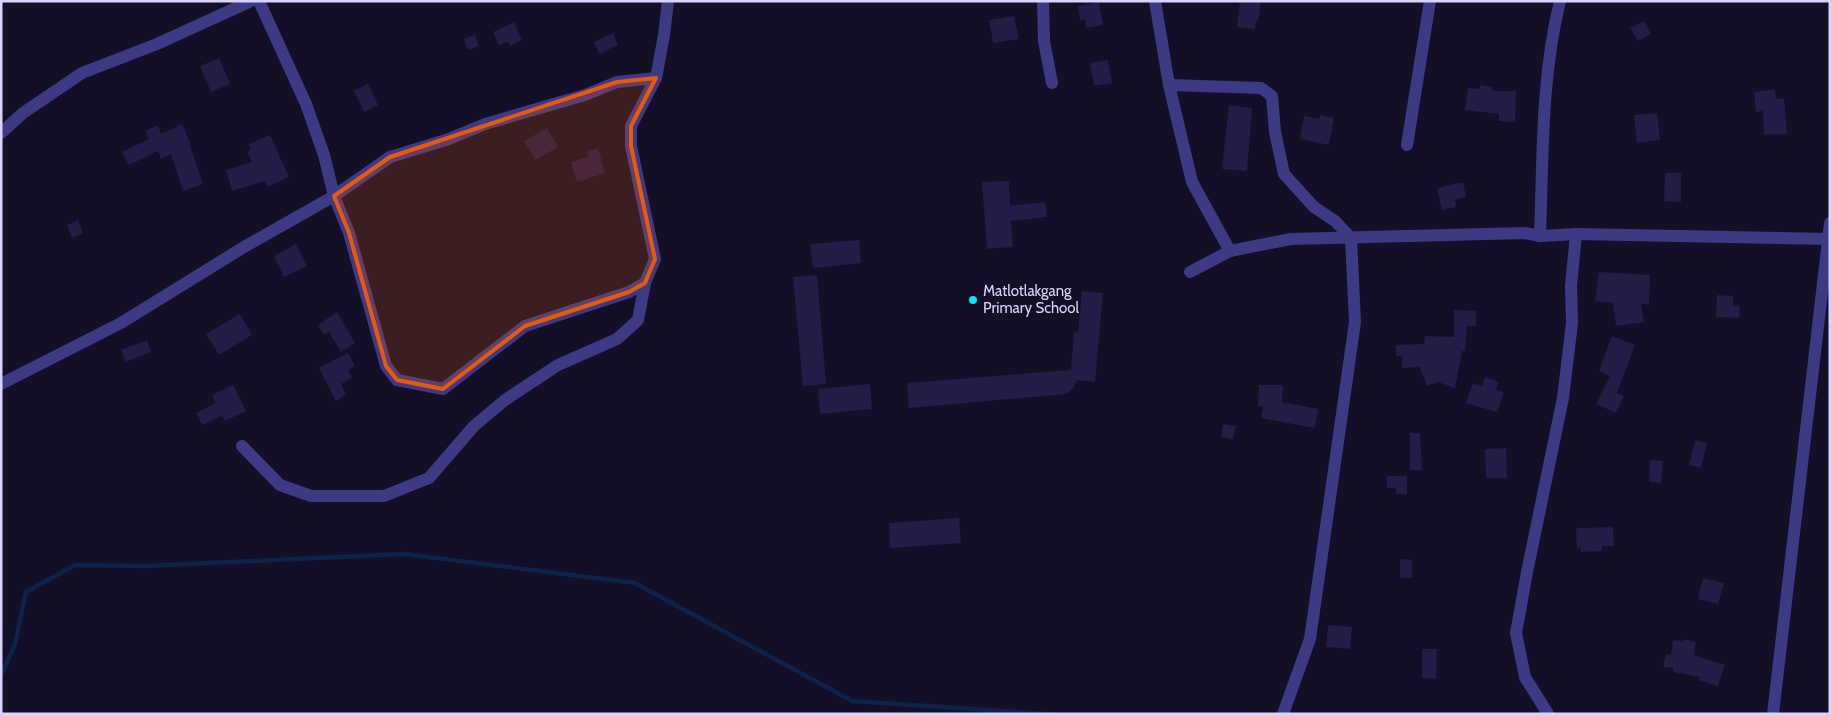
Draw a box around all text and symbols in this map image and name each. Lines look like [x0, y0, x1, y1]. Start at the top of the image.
place label: Matlotlakgang Primary School [983, 282, 1080, 317]
marker: Matlotlakgang Primary School [967, 294, 979, 306]

